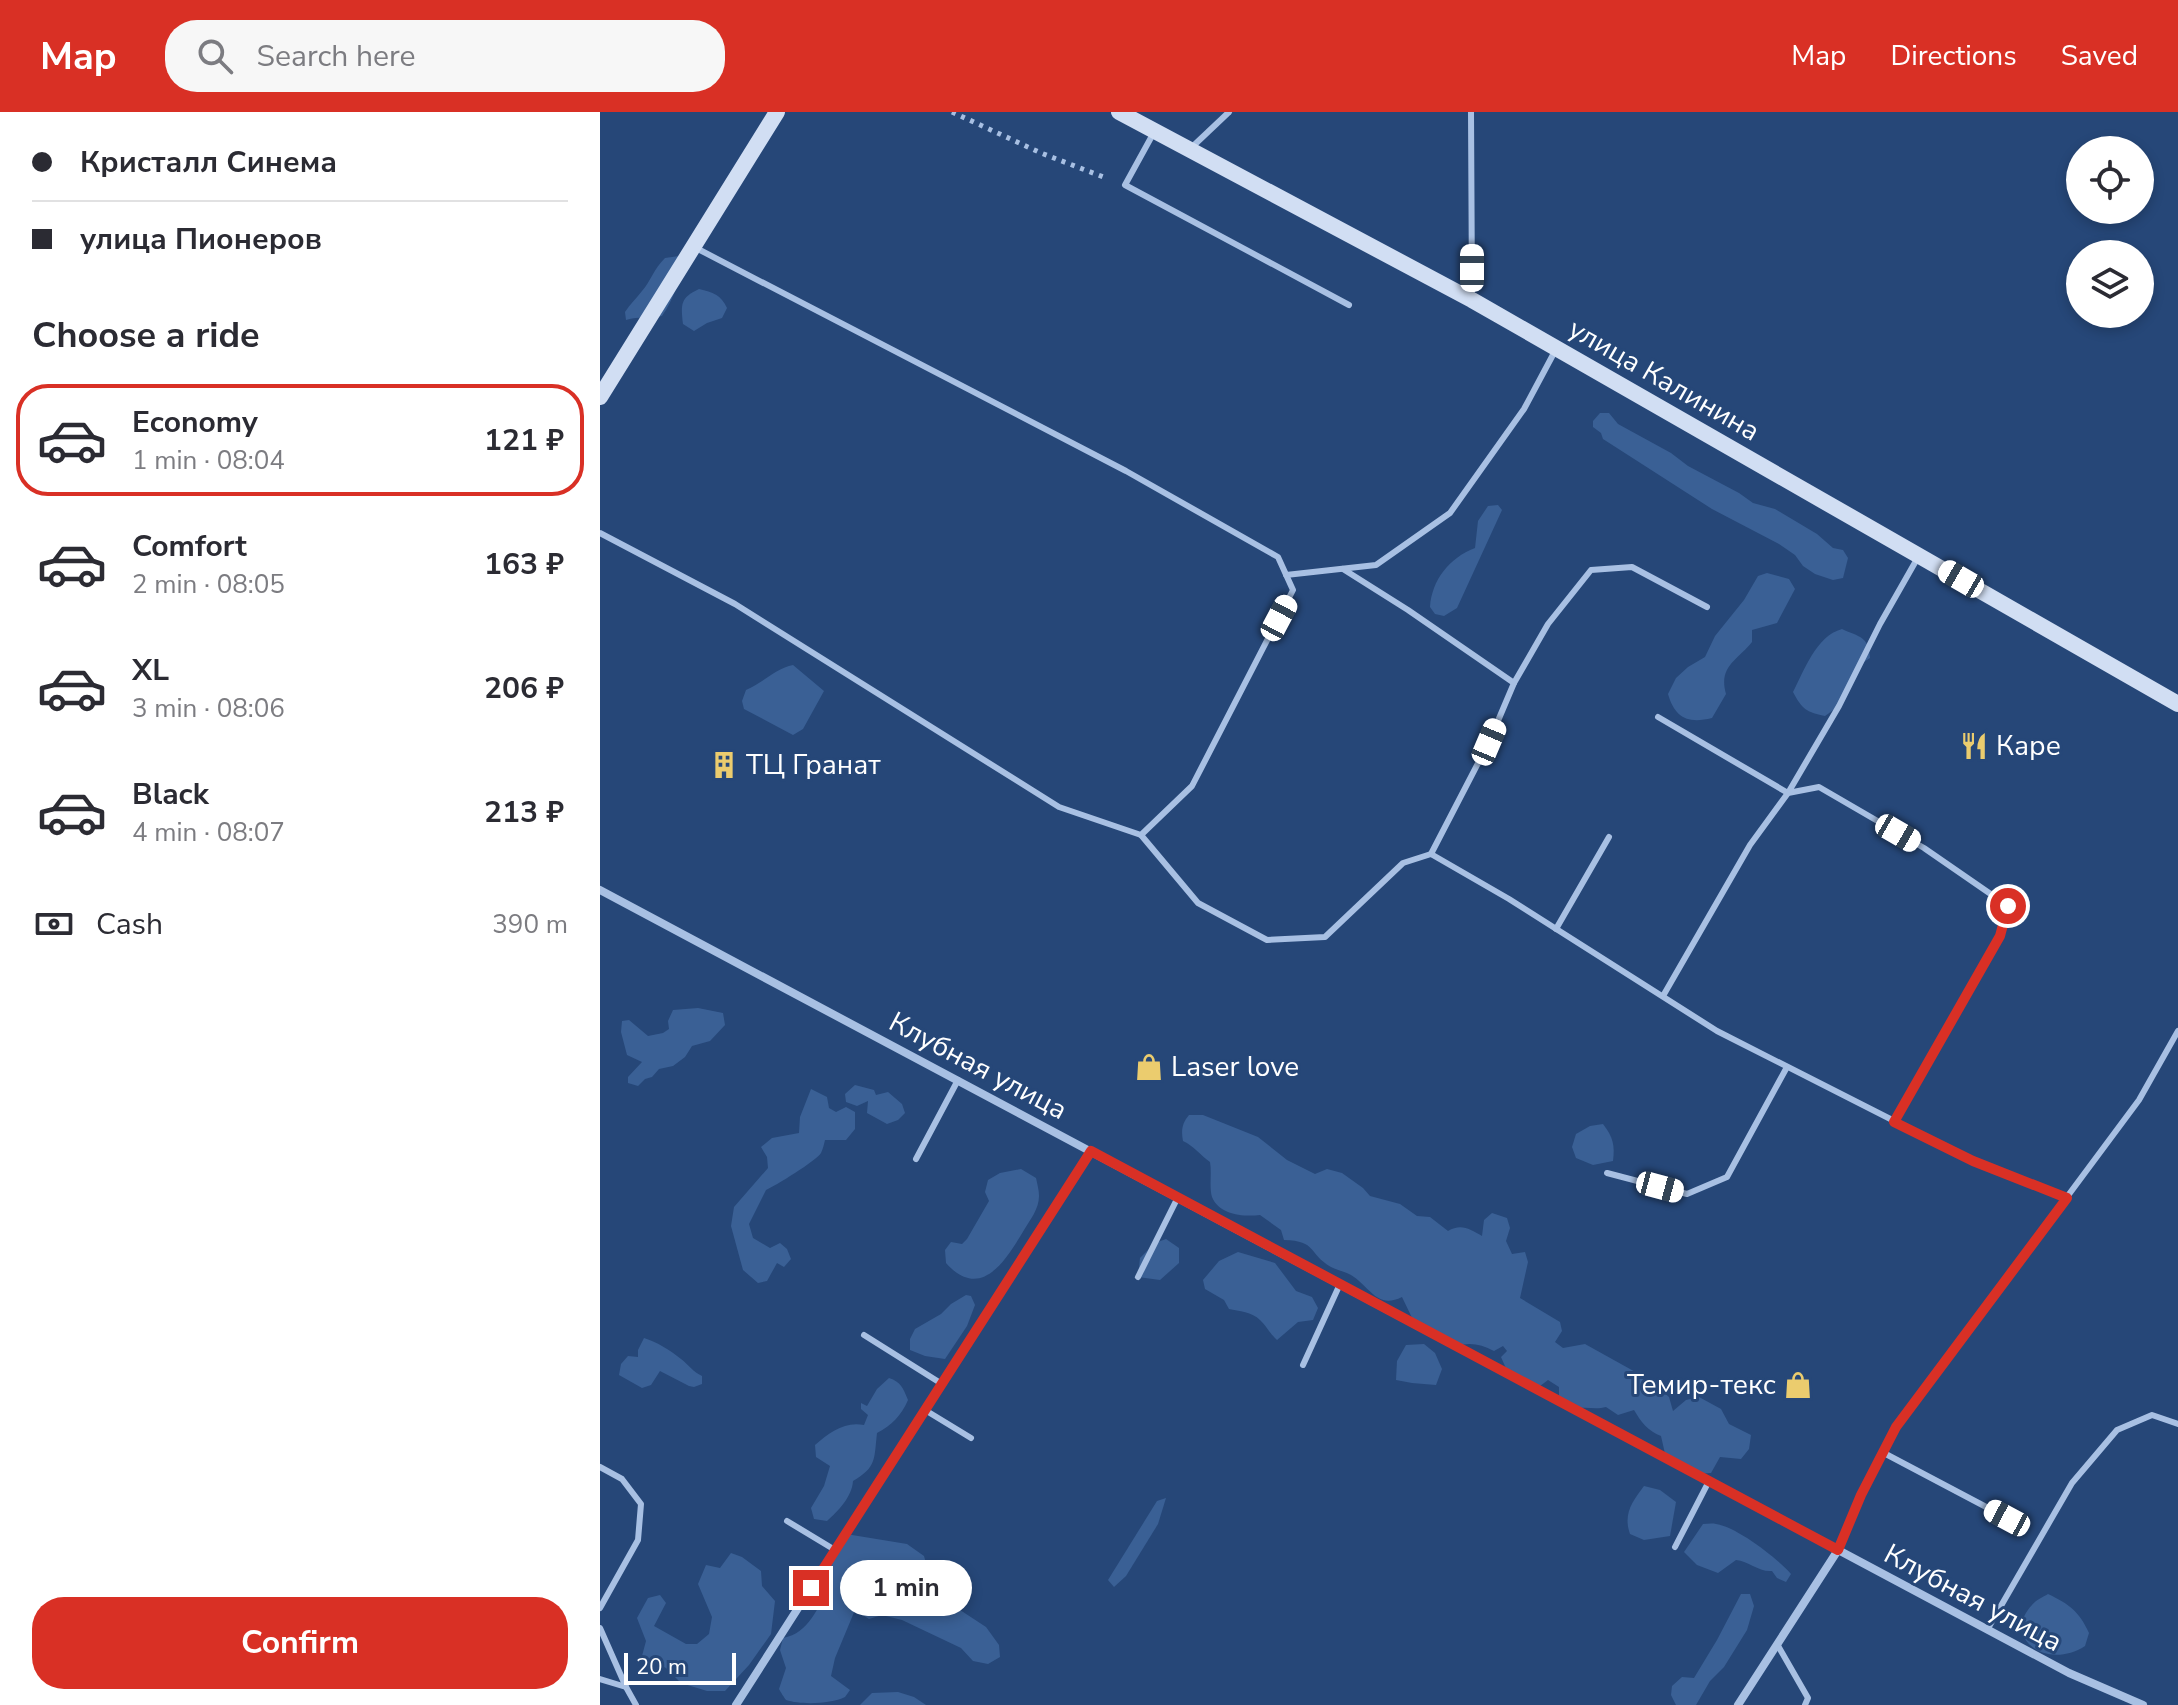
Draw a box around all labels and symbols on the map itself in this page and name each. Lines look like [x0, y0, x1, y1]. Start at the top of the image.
car [1460, 244, 1484, 292]
street label: улица Калинина [1561, 310, 1767, 450]
car [1934, 557, 1988, 601]
car [1257, 591, 1301, 645]
car [1469, 715, 1509, 769]
place label: Каре [1996, 727, 2061, 765]
restaurant icon: Каре [1959, 731, 1989, 761]
place label: ТЦ Гранат [746, 746, 881, 784]
building icon: ТЦ Гранат [709, 750, 739, 780]
car [1871, 811, 1925, 855]
route start [1990, 888, 2026, 924]
street label: Клубная улица [882, 1003, 1074, 1129]
place label: Laser love [1171, 1048, 1299, 1086]
shop icon: Laser love [1134, 1052, 1164, 1082]
car [1634, 1169, 1686, 1205]
place label: Темир-текс [1627, 1366, 1776, 1404]
shop icon: Темир-текс [1783, 1370, 1813, 1400]
car [1980, 1496, 2034, 1540]
street label: Клубная улица [1877, 1535, 2069, 1661]
callout: 1 min [839, 1560, 971, 1616]
route end [793, 1570, 829, 1606]
scale bar [624, 1649, 736, 1685]

